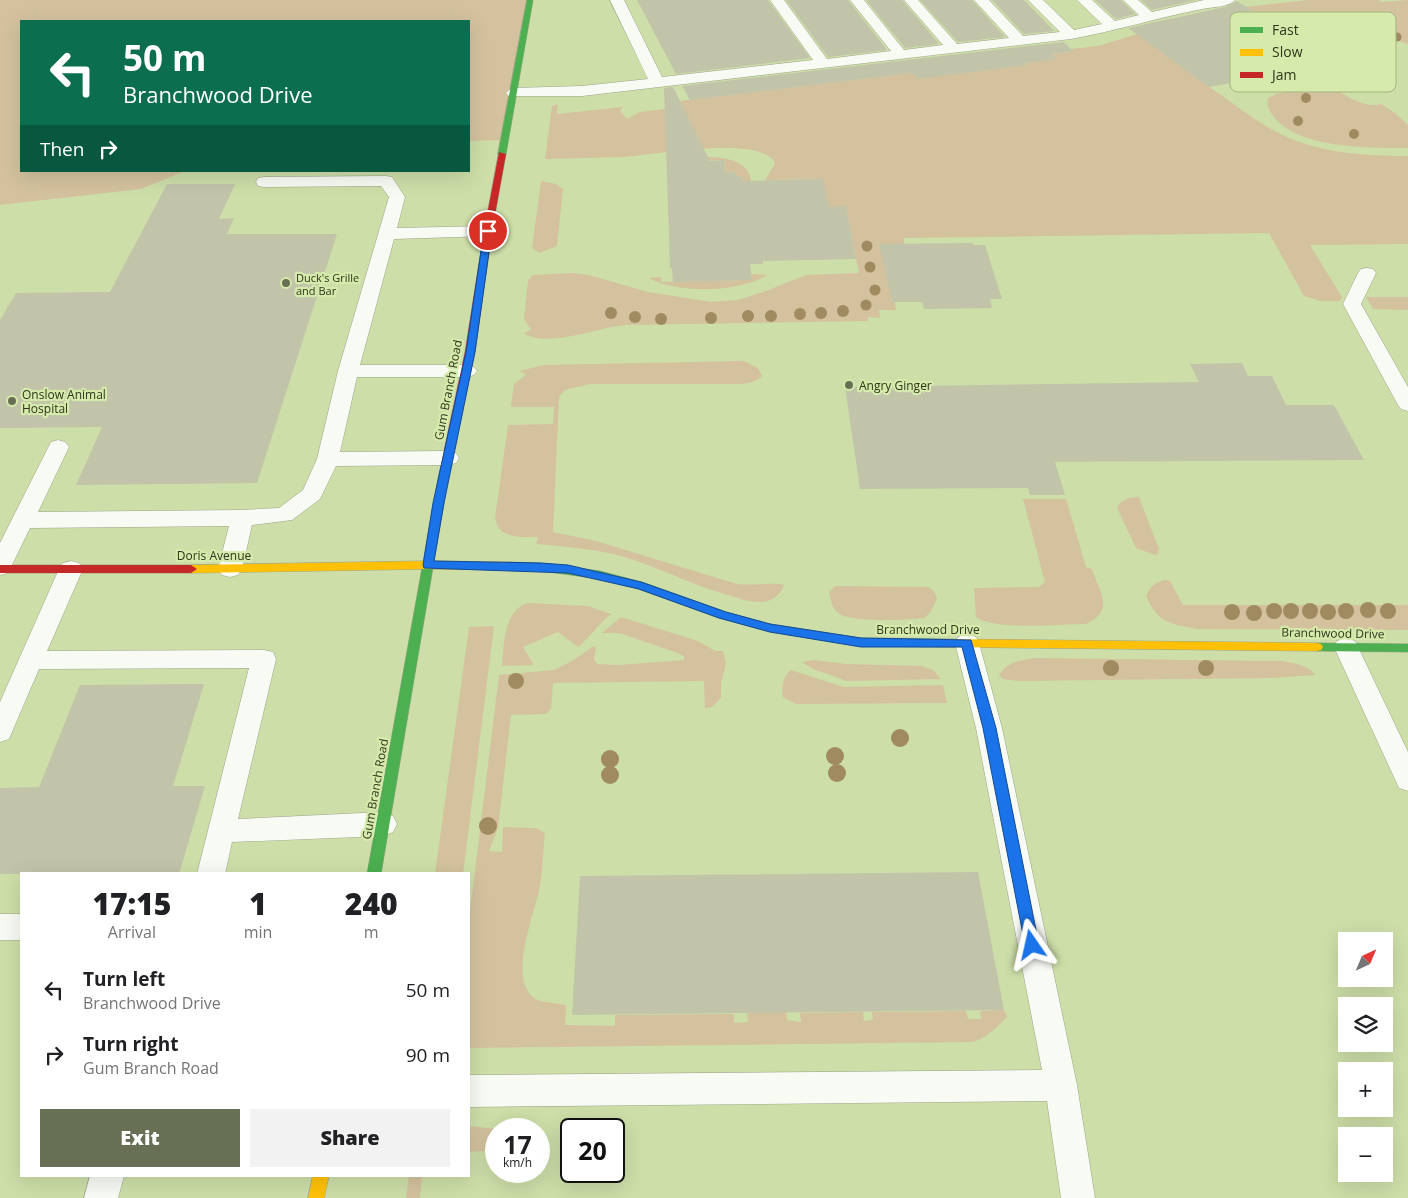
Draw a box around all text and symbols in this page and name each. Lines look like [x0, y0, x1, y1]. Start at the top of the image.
legend [1230, 12, 1396, 92]
text: Fast [1272, 20, 1299, 39]
text: 50 m [123, 34, 206, 81]
icon: left [40, 40, 105, 105]
text: Slow [1272, 42, 1303, 61]
text: Jam [1270, 65, 1297, 84]
text: Branchwood Drive [123, 79, 313, 109]
icon: right [94, 135, 122, 163]
text: Then [40, 136, 84, 162]
pin [467, 210, 509, 252]
icon: arrive [474, 217, 502, 245]
place label: Duck's Grille and Bar [296, 270, 359, 298]
marker: Duck's Grille and Bar [280, 277, 292, 289]
street label: Gum Branch Road [430, 338, 466, 442]
place label: Angry Ginger [859, 377, 932, 394]
marker: Angry Ginger [843, 379, 855, 391]
place label: Onslow Animal Hospital [22, 386, 106, 417]
marker: Onslow Animal Hospital [6, 395, 18, 407]
street label: Doris Avenue [177, 547, 251, 564]
street label: Branchwood Drive [876, 621, 980, 638]
street label: Branchwood Drive [1281, 624, 1385, 642]
street label: Gum Branch Road [358, 737, 392, 841]
text: 17:15 [92, 883, 171, 924]
text: 1 [249, 883, 267, 924]
text: 240 [345, 883, 398, 924]
position arrow [1005, 918, 1057, 970]
text: Arrival [108, 921, 156, 943]
text: min [244, 921, 272, 943]
text: m [364, 921, 379, 943]
north arrow [1338, 932, 1392, 988]
map controls [1338, 932, 1393, 1182]
text: Turn left [83, 966, 165, 992]
icon: left [40, 976, 68, 1004]
text: 50 m [406, 977, 450, 1003]
text: Branchwood Drive [83, 992, 221, 1014]
button: layers [1338, 997, 1393, 1052]
text: Turn right [83, 1031, 178, 1057]
icon: right [40, 1041, 68, 1069]
text: 90 m [406, 1042, 450, 1068]
text: Gum Branch Road [83, 1057, 219, 1079]
button: + [1338, 1062, 1393, 1117]
button: Exit [40, 1109, 240, 1167]
button: Share [250, 1109, 450, 1167]
speed limit sign: 20 [560, 1118, 625, 1183]
text: 17 [503, 1127, 532, 1161]
button: − [1338, 1127, 1393, 1182]
text: km/h [503, 1154, 532, 1171]

